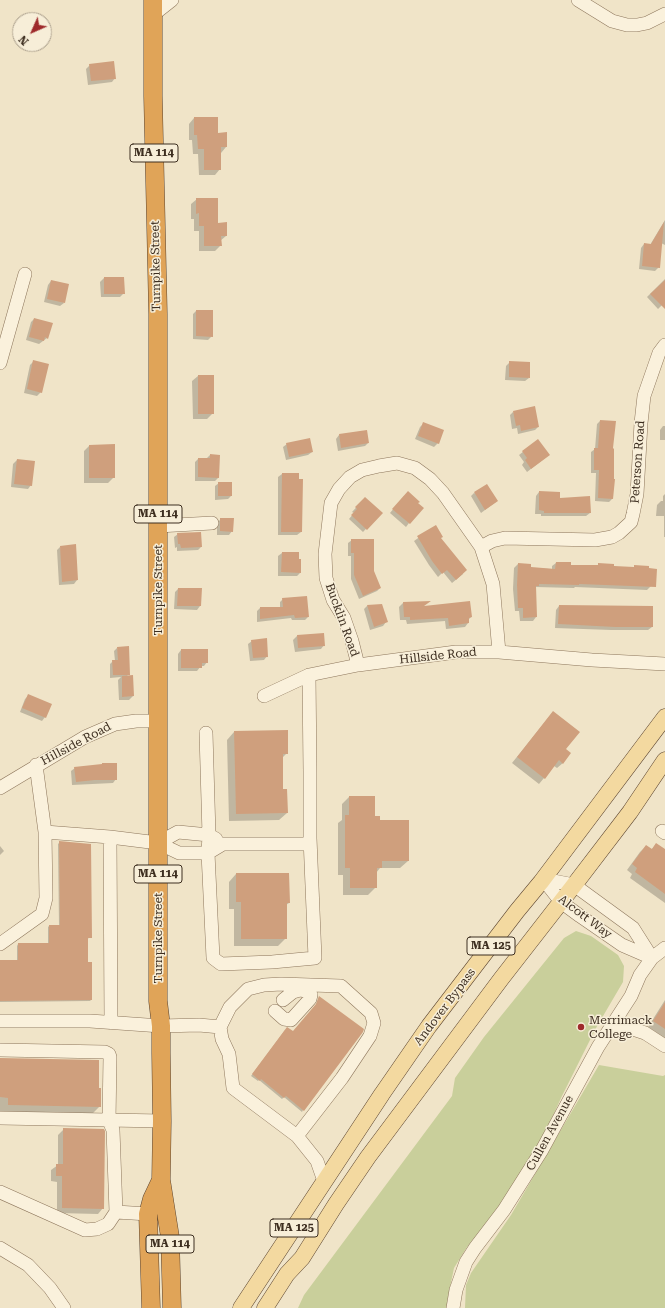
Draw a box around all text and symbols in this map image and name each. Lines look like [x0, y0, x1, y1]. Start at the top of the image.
north arrow [12, 12, 52, 52]
text: N [16, 33, 31, 48]
road number: MA 114 [130, 144, 178, 162]
street label: Turnpike Street [148, 220, 164, 312]
street label: Peterson Road [628, 420, 648, 504]
road number: MA 114 [134, 505, 182, 523]
street label: Turnpike Street [151, 544, 165, 636]
street label: Bucklin Road [322, 581, 362, 659]
street label: Hillside Road [399, 645, 477, 667]
street label: Hillside Road [38, 719, 114, 769]
road number: MA 114 [134, 865, 182, 883]
street label: Turnpike Street [151, 892, 165, 984]
street label: Alcott Way [555, 892, 615, 942]
road number: MA 125 [467, 937, 515, 955]
street label: Andover Bypass [411, 966, 479, 1048]
place label: Merrimack College [589, 1013, 652, 1041]
marker: Merrimack College [576, 1022, 586, 1032]
street label: Cullen Avenue [523, 1093, 577, 1173]
road number: MA 125 [270, 1219, 318, 1237]
road number: MA 114 [146, 1235, 194, 1253]

